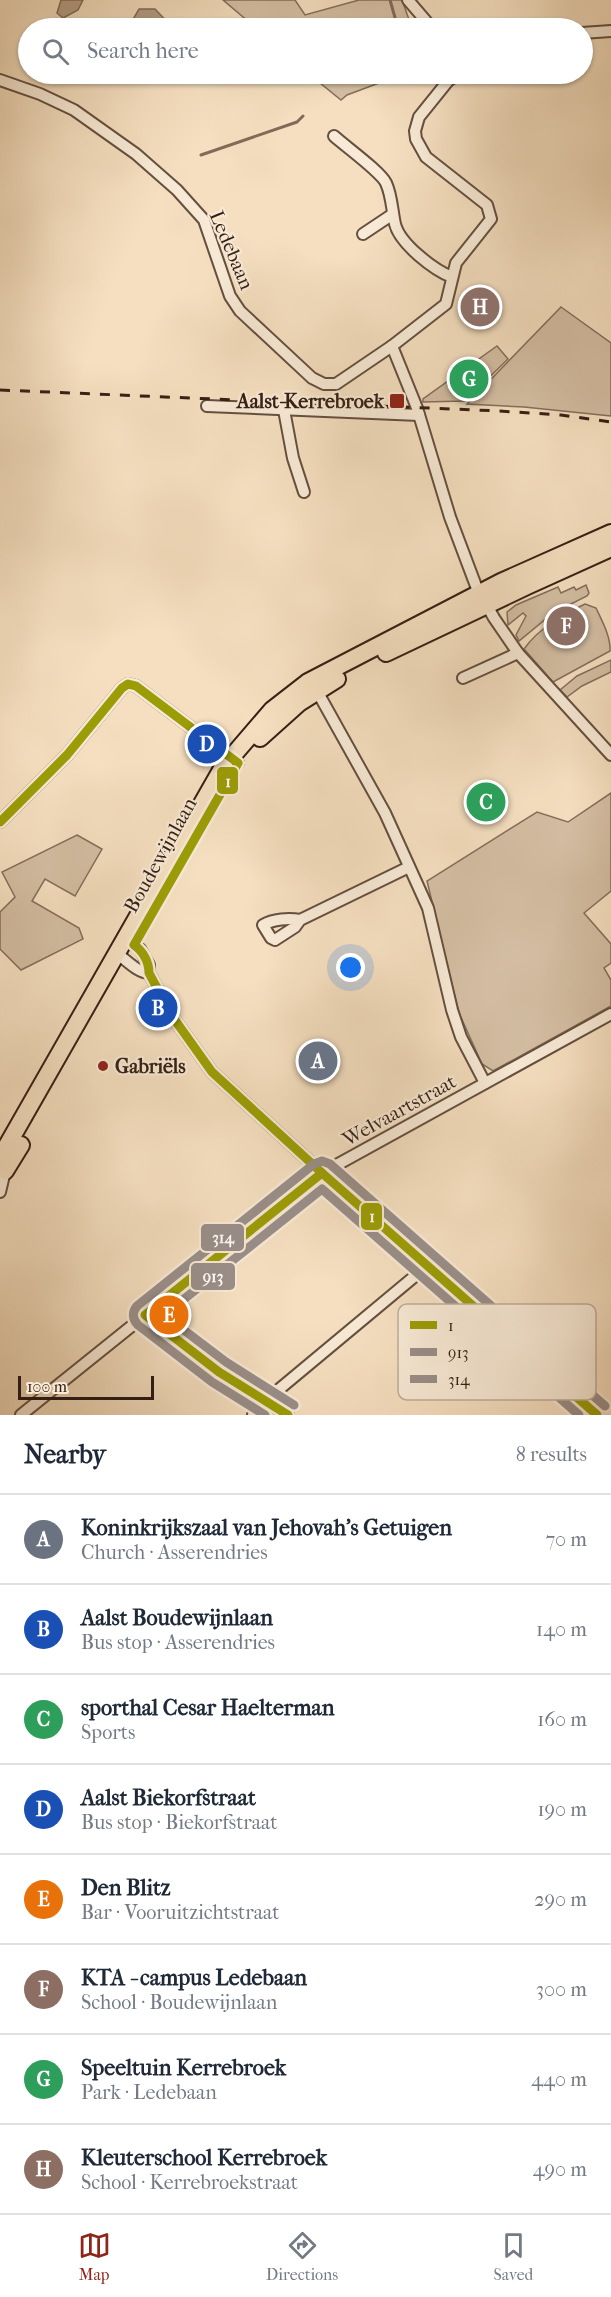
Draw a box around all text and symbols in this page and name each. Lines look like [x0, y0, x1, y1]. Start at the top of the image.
search box [18, 18, 593, 84]
icon: search [39, 35, 72, 68]
text: Search here [87, 38, 199, 64]
street label: Ledebaan [205, 207, 259, 293]
pin: H [460, 284, 500, 330]
pin: G [450, 356, 488, 401]
place label: Aalst-Kerrebroek [235, 390, 385, 413]
marker: Aalst-Kerrebroek [388, 392, 406, 410]
pin: F [546, 604, 586, 648]
pin: D [188, 722, 226, 766]
line badge: 1 [216, 766, 239, 795]
text: 1 [225, 772, 231, 791]
pin: C [466, 780, 506, 824]
street label: Boudewijnlaan [119, 793, 202, 917]
your location [336, 953, 365, 982]
pin: B [138, 986, 178, 1030]
pin: A [298, 1038, 338, 1084]
place label: Gabriëls [115, 1055, 186, 1078]
marker: Gabriëls [96, 1059, 110, 1073]
street label: Welvaartstraat [338, 1070, 460, 1152]
line badge: 1 [360, 1202, 383, 1231]
text: 1 [369, 1207, 375, 1226]
line badge: 314 [200, 1223, 245, 1252]
text: 314 [212, 1228, 235, 1248]
line badge: 913 [190, 1262, 236, 1291]
text: 913 [202, 1267, 223, 1287]
pin: E [150, 1292, 188, 1338]
legend [398, 1304, 596, 1400]
text: 1 [448, 1316, 454, 1335]
text: 913 [448, 1343, 469, 1362]
text: 314 [448, 1370, 470, 1389]
scale bar [18, 1373, 154, 1400]
text: 100 m [27, 1377, 67, 1396]
text: Nearby [24, 1439, 106, 1470]
text: 8 results [516, 1443, 587, 1466]
text: Koninkrijkszaal van Jehovah's Getuigen [81, 1515, 452, 1541]
text: A [37, 1528, 50, 1551]
text: 70 m [545, 1528, 587, 1551]
text: Church · Asserendries [81, 1541, 268, 1564]
text: Aalst Boudewijnlaan [81, 1605, 273, 1631]
text: B [37, 1618, 50, 1641]
text: 140 m [536, 1618, 587, 1641]
text: Bus stop · Asserendries [81, 1631, 275, 1654]
text: sporthal Cesar Haelterman [81, 1695, 334, 1721]
text: C [37, 1708, 50, 1731]
text: 160 m [537, 1708, 587, 1731]
text: Sports [81, 1721, 135, 1744]
text: Aalst Biekorfstraat [81, 1785, 256, 1811]
text: D [36, 1798, 51, 1821]
text: 190 m [537, 1798, 587, 1821]
text: Bus stop · Biekorfstraat [81, 1811, 277, 1834]
text: Den Blitz [81, 1875, 171, 1901]
text: E [37, 1888, 50, 1911]
text: 290 m [534, 1888, 587, 1911]
text: Bar · Vooruitzichtstraat [81, 1901, 279, 1924]
text: KTA - campus Ledebaan [81, 1965, 307, 1991]
text: F [38, 1978, 49, 2001]
text: 300 m [536, 1978, 587, 2001]
text: School · Boudewijnlaan [81, 1991, 277, 2014]
text: Speeltuin Kerrebroek [81, 2055, 286, 2081]
text: G [36, 2068, 51, 2091]
text: 440 m [531, 2068, 587, 2091]
text: Park · Ledebaan [81, 2081, 217, 2104]
text: Kleuterschool Kerrebroek [81, 2145, 327, 2171]
text: H [36, 2158, 51, 2181]
text: 490 m [533, 2158, 587, 2181]
text: School · Kerrebroekstraat [81, 2171, 298, 2194]
tab: Map [78, 2229, 111, 2284]
tab: Directions [266, 2229, 338, 2284]
tab: Saved [494, 2229, 533, 2284]

